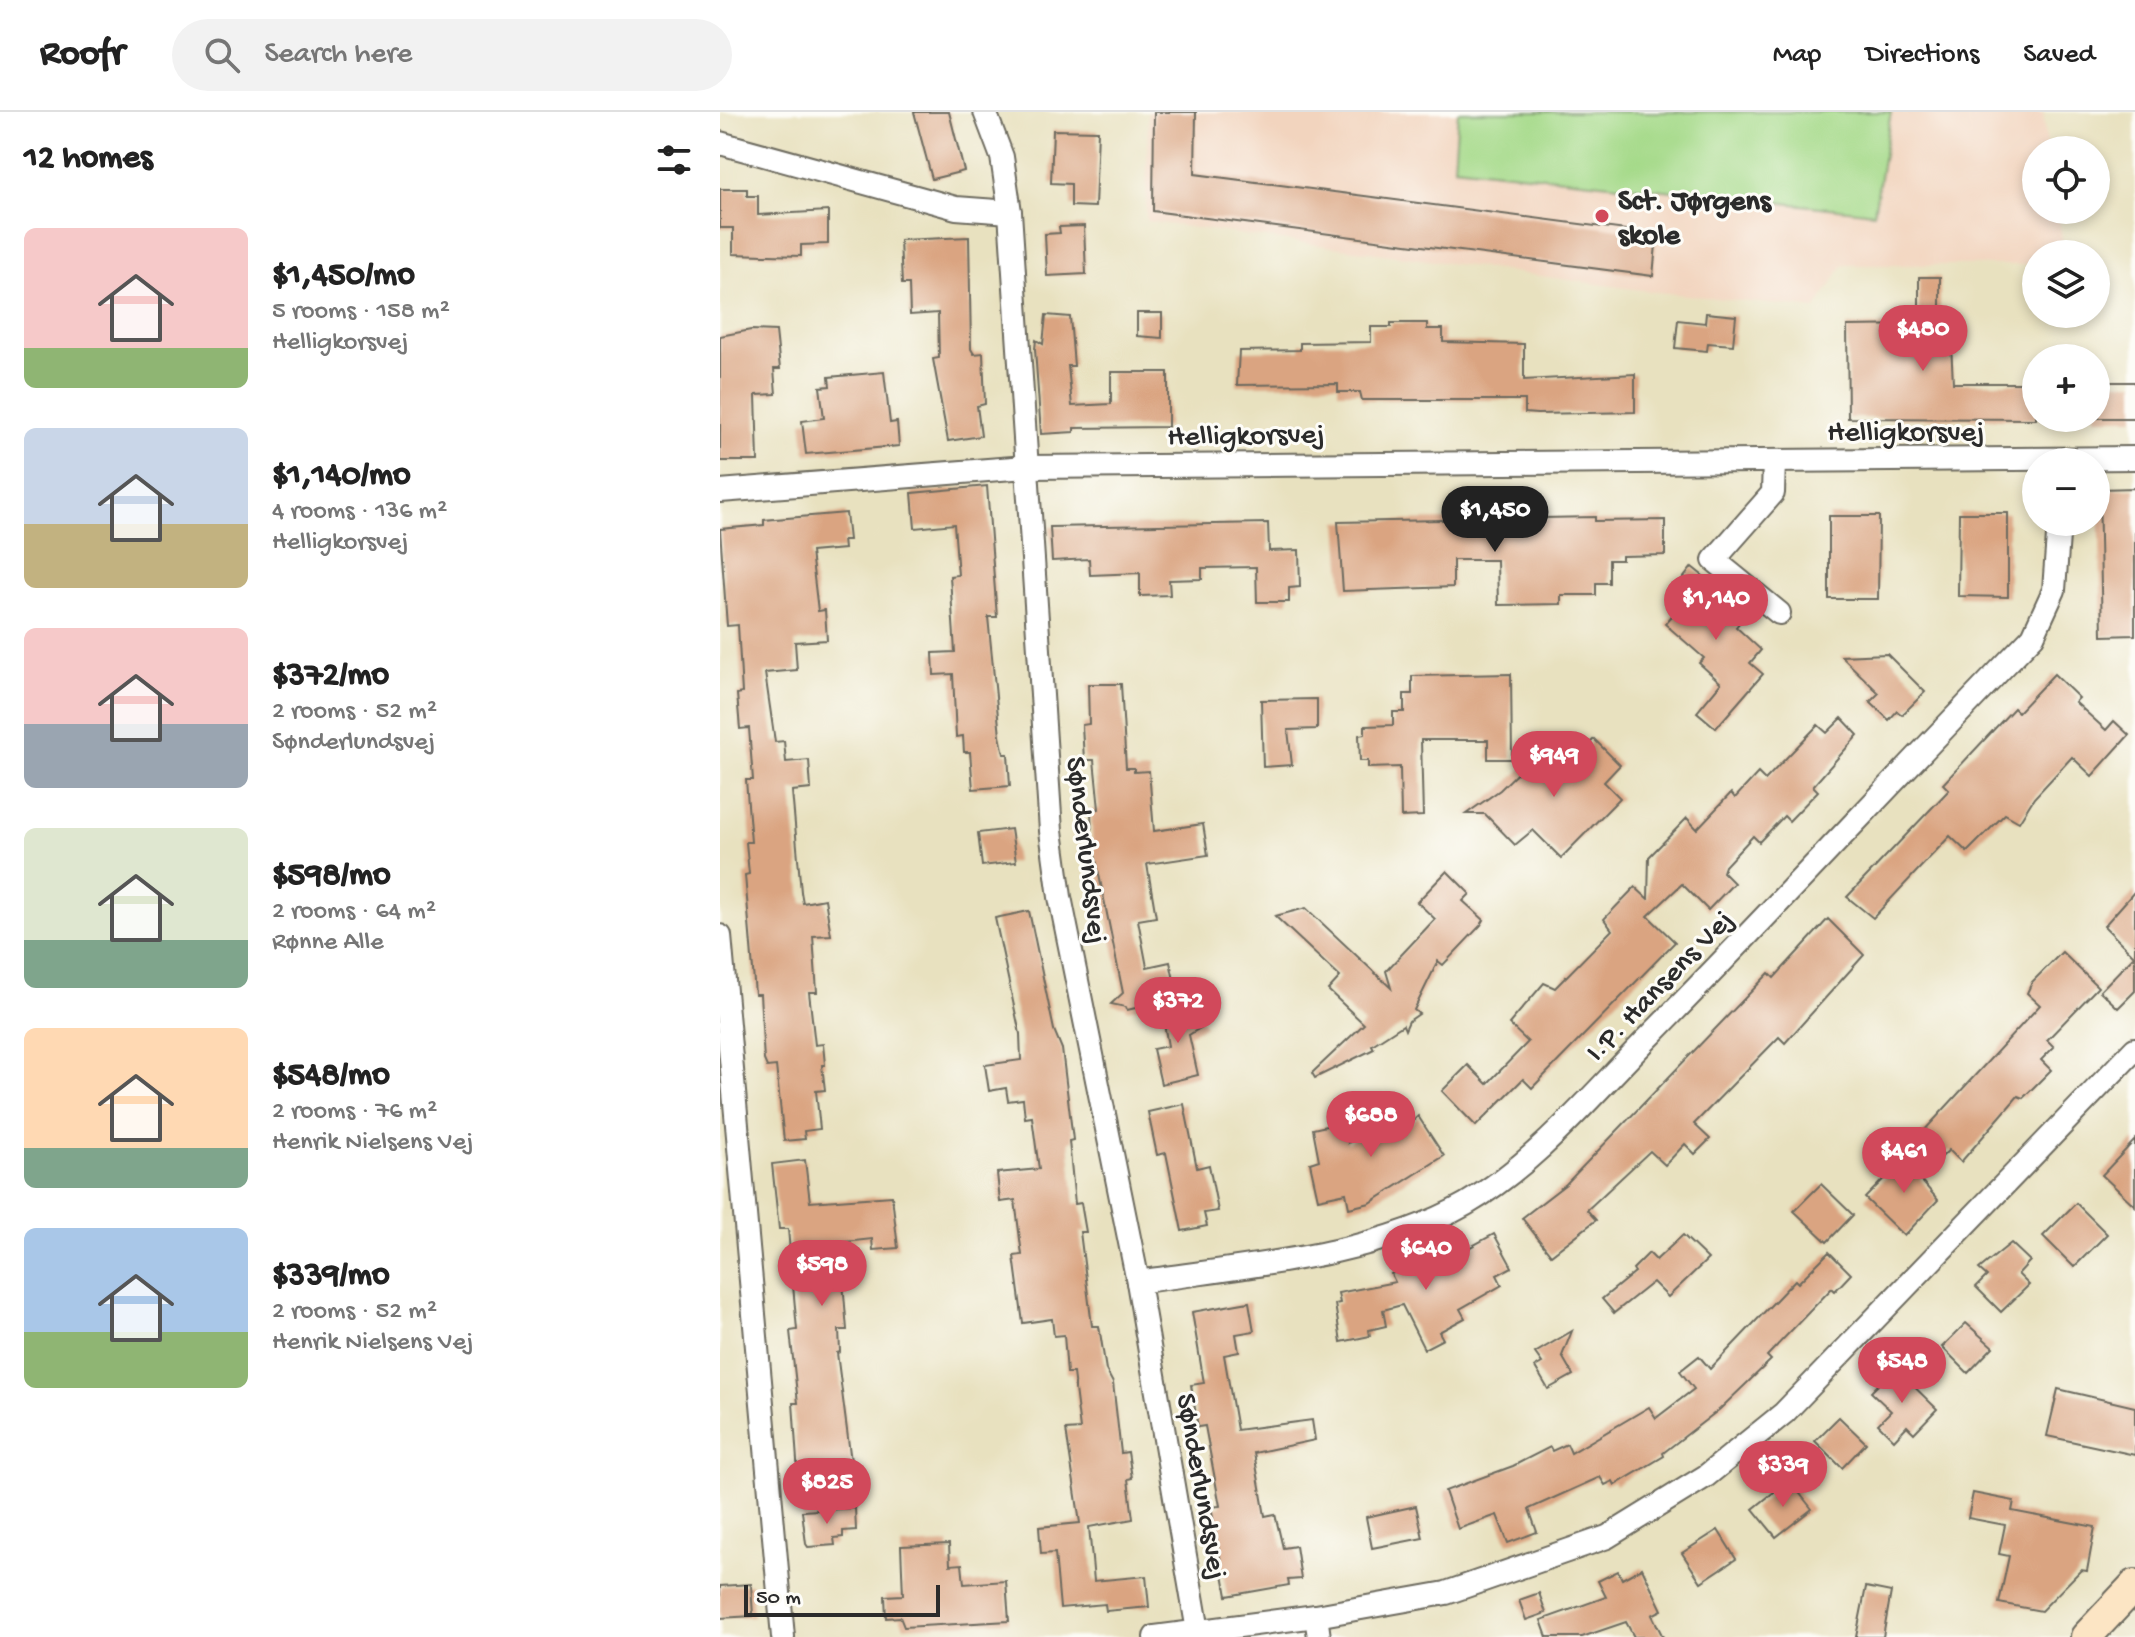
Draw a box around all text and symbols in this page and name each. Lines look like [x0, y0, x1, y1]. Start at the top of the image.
search box [172, 19, 732, 91]
text: Roofr [40, 33, 124, 77]
icon: search [200, 33, 244, 77]
text: Search here [264, 38, 412, 73]
text: Map [1773, 39, 1821, 72]
text: Directions [1865, 39, 1979, 72]
text: Saved [2023, 39, 2095, 72]
map controls [2022, 136, 2110, 536]
button: locate [2022, 136, 2110, 224]
icon: filters [652, 138, 696, 182]
text: 12 homes [24, 140, 153, 180]
place label: Sct. Jørgens skole [1618, 186, 1773, 255]
marker: Sct. Jørgens skole [1593, 207, 1611, 225]
button: layers [2022, 240, 2110, 328]
text: $1,450/mo [272, 257, 415, 297]
icon: home [88, 260, 184, 356]
text: 5 rooms · 158 m² [272, 297, 450, 328]
pin: $480 [1876, 305, 1970, 373]
text: $480 [1897, 315, 1950, 346]
text: Helligkorsvej [272, 328, 408, 359]
button: + [2022, 344, 2110, 432]
street label: Helligkorsvej [1827, 417, 1985, 452]
street label: Helligkorsvej [1167, 419, 1325, 456]
button: − [2022, 448, 2110, 536]
text: $1,140/mo [272, 457, 411, 497]
icon: home [88, 460, 184, 556]
pin: $1,450 [1430, 486, 1560, 554]
text: $1,450 [1459, 496, 1531, 527]
text: 4 rooms · 136 m² [272, 497, 447, 528]
text: Helligkorsvej [272, 528, 408, 559]
pin: $1,140 [1651, 574, 1781, 642]
text: $1,140 [1682, 584, 1750, 615]
text: $372/mo [272, 657, 389, 697]
icon: home [88, 660, 184, 756]
text: 2 rooms · 52 m² [272, 697, 437, 728]
text: Sønderlundsvej [272, 728, 435, 759]
pin: $949 [1507, 731, 1601, 799]
text: $949 [1529, 741, 1579, 772]
street label: Sønderlundsvej [1056, 755, 1113, 946]
text: $598/mo [272, 857, 391, 897]
icon: home [88, 860, 184, 956]
text: 2 rooms · 64 m² [272, 897, 436, 928]
street label: I.P. Hansens Vej [1580, 904, 1742, 1070]
text: Rønne Alle [272, 928, 384, 959]
pin: $372 [1131, 977, 1225, 1045]
text: $372 [1152, 987, 1204, 1018]
text: $548/mo [272, 1057, 390, 1097]
icon: home [88, 1060, 184, 1156]
pin: $688 [1324, 1091, 1418, 1159]
text: 2 rooms · 76 m² [272, 1097, 437, 1128]
text: $688 [1344, 1101, 1398, 1132]
pin: $461 [1857, 1127, 1951, 1195]
text: Henrik Nielsens Vej [272, 1128, 473, 1159]
text: $461 [1880, 1137, 1928, 1168]
pin: $640 [1379, 1224, 1473, 1292]
text: $640 [1400, 1234, 1452, 1265]
pin: $598 [775, 1240, 869, 1308]
text: $598 [796, 1250, 848, 1281]
text: $339/mo [272, 1257, 390, 1297]
icon: home [88, 1260, 184, 1356]
text: 2 rooms · 52 m² [272, 1297, 437, 1328]
text: Henrik Nielsens Vej [272, 1328, 473, 1359]
pin: $548 [1855, 1337, 1949, 1405]
text: $548 [1876, 1347, 1928, 1378]
street label: Sønderlundsvej [1166, 1391, 1233, 1583]
pin: $339 [1736, 1441, 1830, 1509]
text: $339 [1757, 1451, 1809, 1482]
pin: $825 [780, 1458, 874, 1526]
text: $825 [801, 1468, 853, 1499]
scale bar [744, 1581, 940, 1617]
text: 50 m [756, 1586, 801, 1612]

